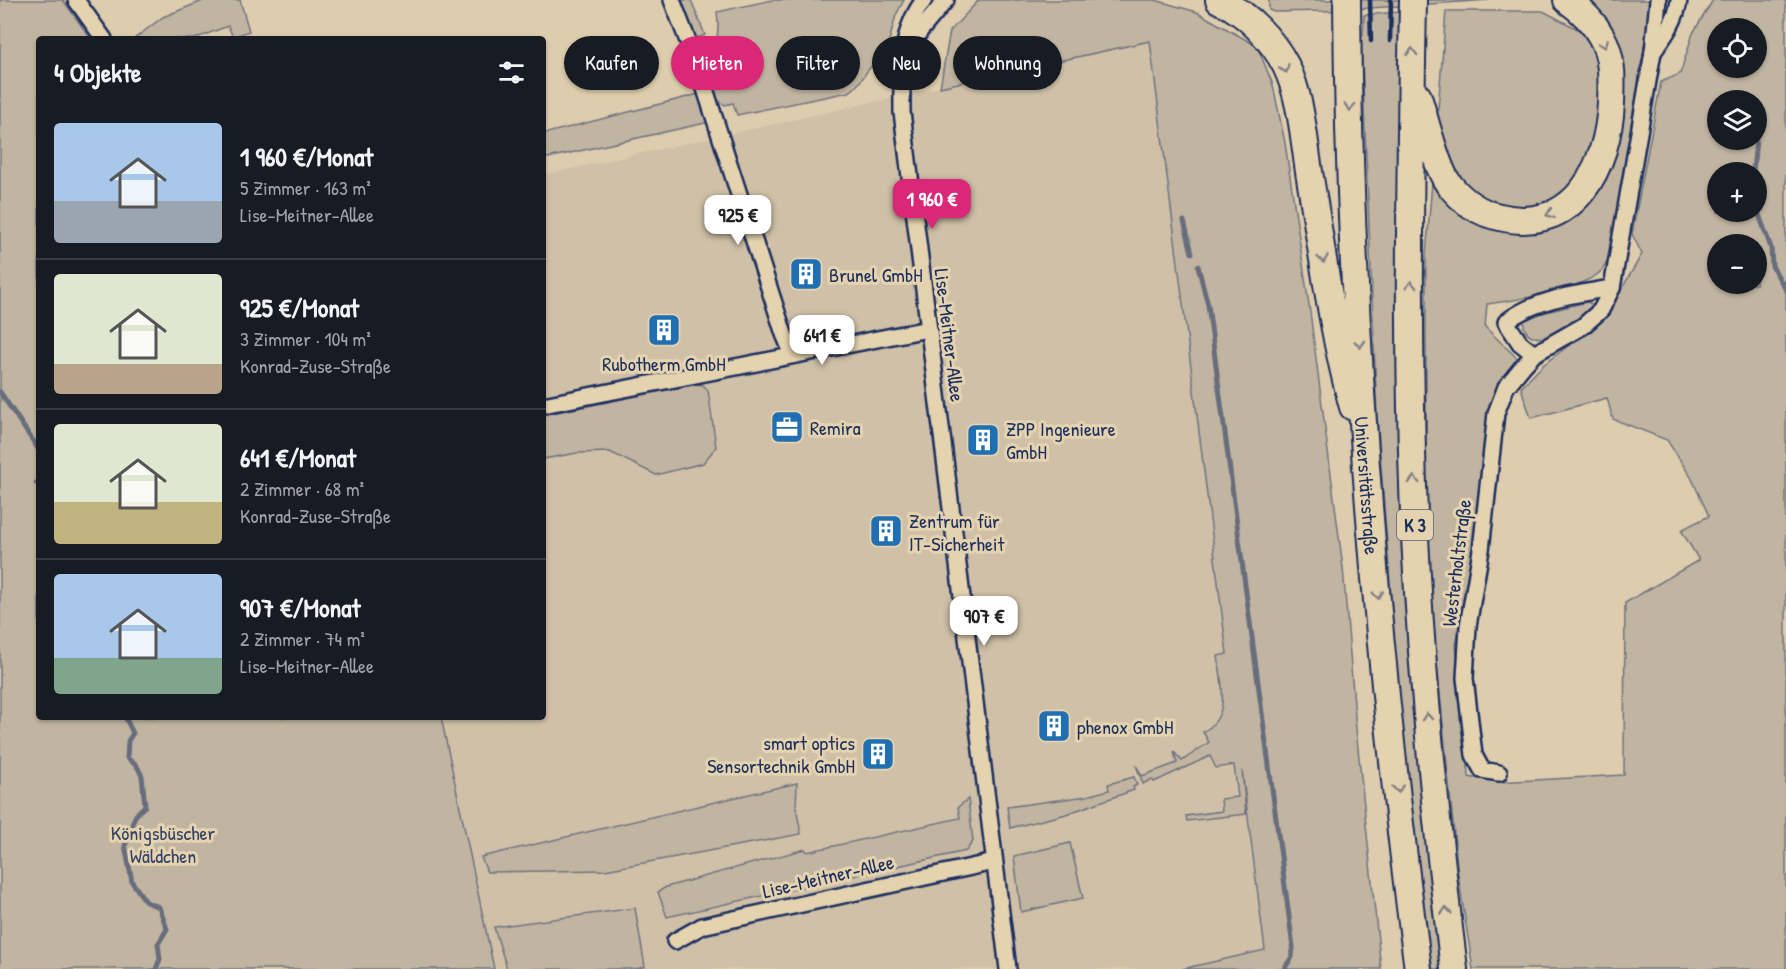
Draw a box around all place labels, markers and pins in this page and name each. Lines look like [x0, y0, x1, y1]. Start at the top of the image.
pin: 1 960 € [877, 179, 987, 230]
pin: 925 € [696, 195, 780, 246]
building icon: Brunel GmbH [788, 256, 824, 292]
place label: Brunel GmbH [829, 261, 923, 288]
building icon: Rubotherm GmbH [646, 312, 682, 348]
pin: 641 € [780, 315, 864, 366]
place label: Rubotherm GmbH [602, 350, 726, 377]
office icon: Remira [769, 409, 805, 445]
place label: Remira [810, 414, 861, 441]
place label: ZPP Ingenieure GmbH [1006, 415, 1116, 465]
building icon: ZPP Ingenieure GmbH [965, 422, 1001, 458]
place label: Zentrum für IT-Sicherheit [909, 507, 1005, 557]
building icon: Zentrum für IT-Sicherheit [868, 513, 904, 549]
pin: 907 € [942, 596, 1026, 647]
building icon: phenox GmbH [1036, 708, 1072, 744]
place label: phenox GmbH [1077, 713, 1173, 740]
place label: smart optics Sensortechnik GmbH [707, 729, 855, 779]
building icon: smart optics Sensortechnik GmbH [860, 736, 896, 772]

